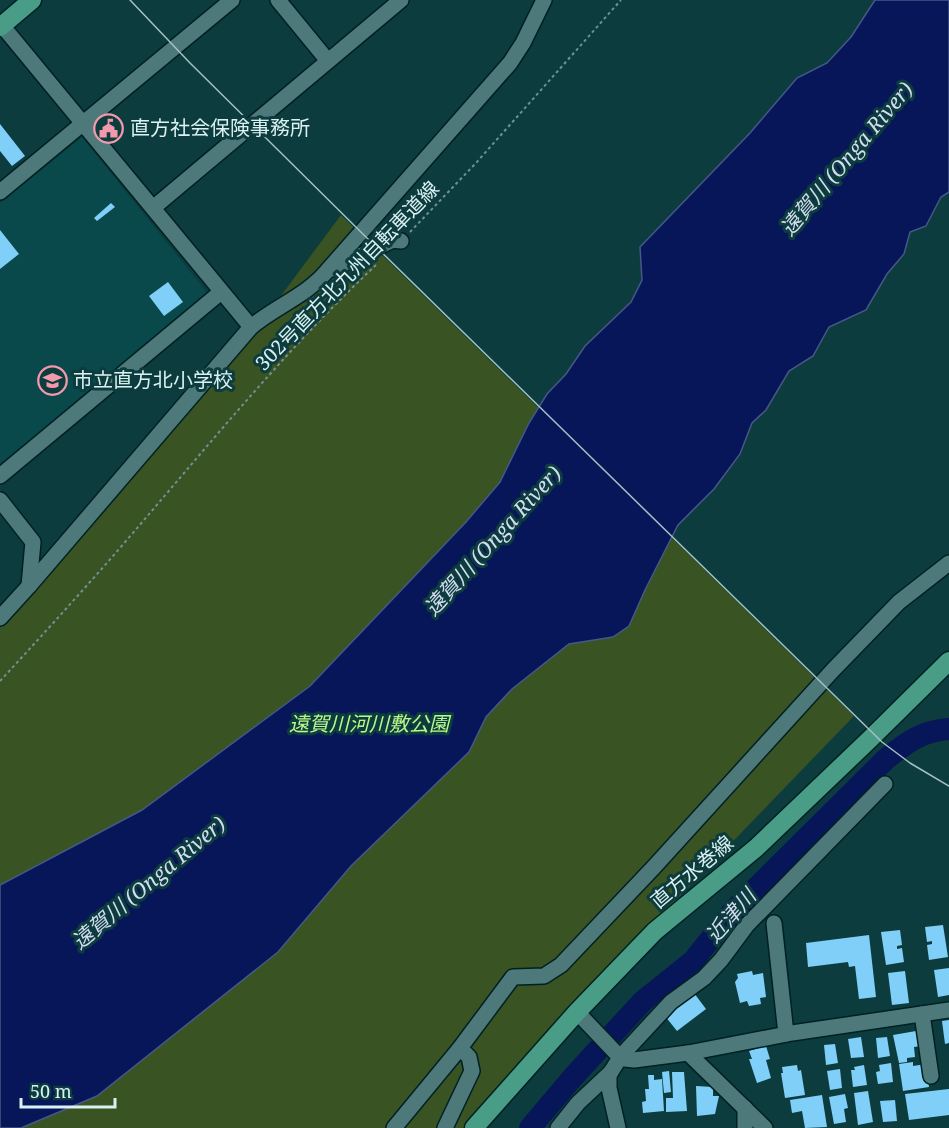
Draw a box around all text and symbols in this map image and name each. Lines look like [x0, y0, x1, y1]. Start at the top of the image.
water label: 遠賀川 (Onga River) [774, 76, 919, 241]
public building icon: 直方社会保険事務所 [93, 112, 125, 144]
place label: 直方社会保険事務所 [130, 114, 310, 141]
street label: 302号直方北九州自転車道線 [249, 175, 444, 376]
school or university icon: 市立直方北小学校 [36, 364, 68, 396]
place label: 市立直方北小学校 [73, 366, 233, 393]
water label: 遠賀川 (Onga River) [418, 460, 567, 621]
park label: 遠賀川河川敷公園 [289, 710, 452, 737]
water label: 遠賀川 (Onga River) [66, 810, 231, 955]
street label: 直方水巻線 [645, 829, 739, 914]
water label: 近津川 [699, 881, 763, 948]
scale bar [21, 1071, 116, 1109]
text: 50 m [30, 1079, 72, 1103]

